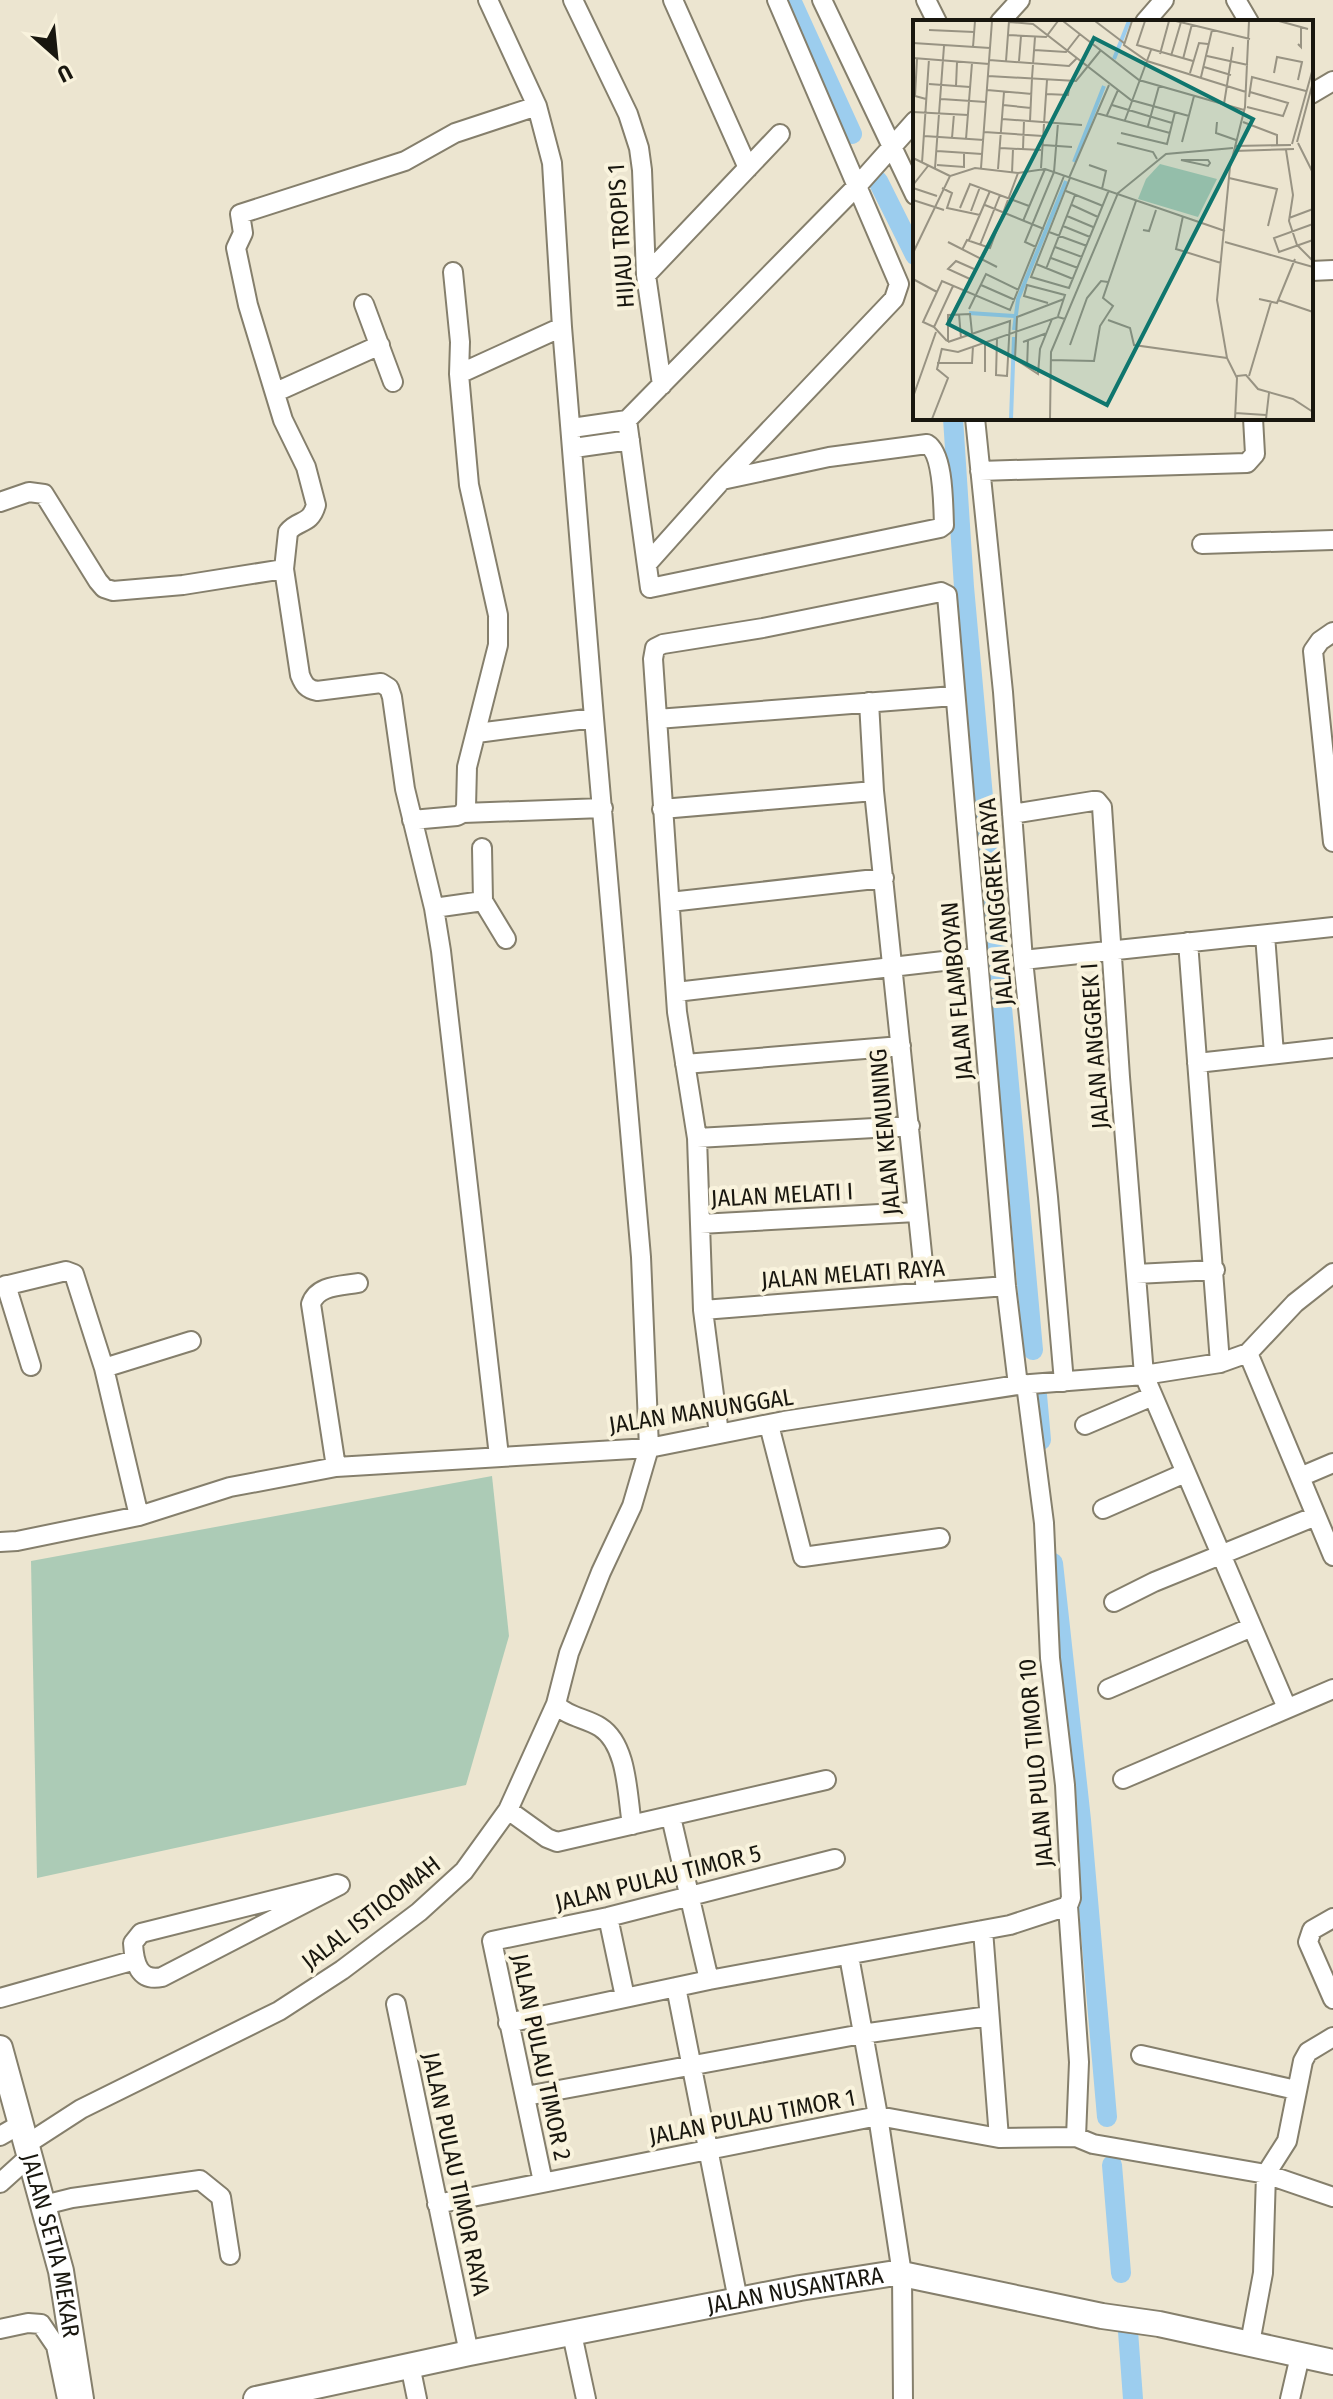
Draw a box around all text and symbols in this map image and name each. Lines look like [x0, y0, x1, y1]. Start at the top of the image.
north arrow [16, 16, 96, 96]
inset map [913, 20, 1313, 420]
text: U [53, 58, 77, 88]
street label: HIJAU TROPIS 1 [602, 163, 640, 309]
street label: JALAN ANGGREK RAYA [973, 797, 1019, 1007]
street label: JALAN FLAMBOYAN [935, 901, 979, 1081]
street label: JALAN ANGGREK I [1075, 962, 1115, 1130]
street label: JALAN KEMUNING [864, 1048, 906, 1216]
street label: JALAN MELATI I [710, 1177, 854, 1213]
street label: JALAN MELATI RAYA [760, 1254, 946, 1294]
street label: JALAN MANUNGGAL [607, 1383, 796, 1439]
street label: JALAN PULO TIMOR 10 [1013, 1657, 1059, 1869]
street label: JALAN PULAU TIMOR 5 [552, 1839, 764, 1917]
street label: JALAL ISTIQOMAH [296, 1850, 446, 1976]
street label: JALAN PULAU TIMOR 2 [505, 1951, 577, 2163]
street label: JALAN PULAU TIMOR RAYA [417, 2050, 496, 2299]
street label: JALAN PULAU TIMOR 1 [647, 2083, 857, 2151]
street label: JALAN SETIA MEKAR [15, 2150, 85, 2339]
street label: JALAN NUSANTARA [705, 2261, 886, 2320]

